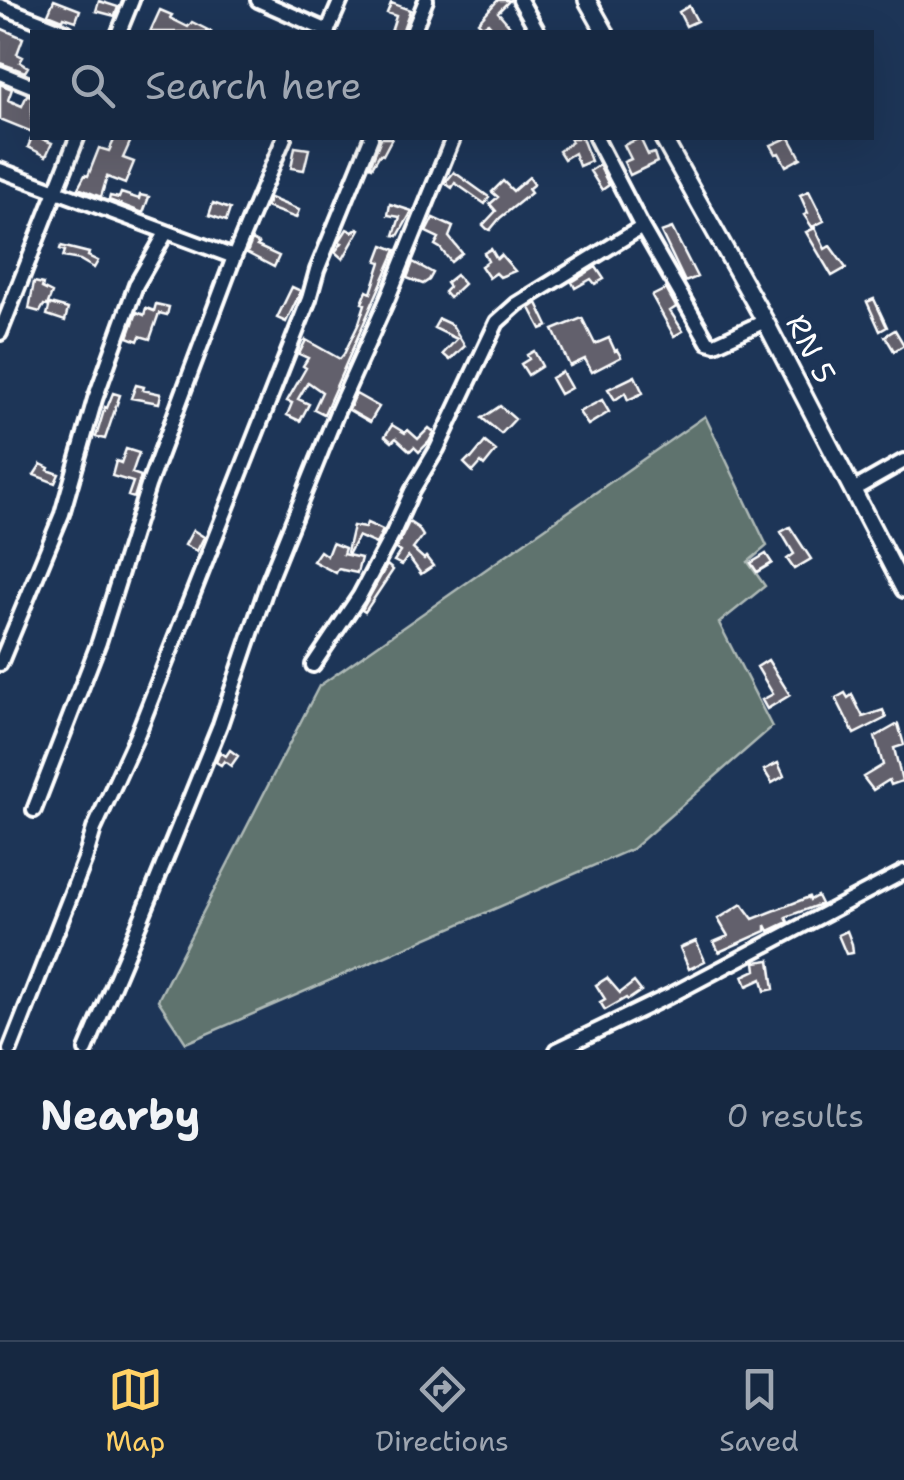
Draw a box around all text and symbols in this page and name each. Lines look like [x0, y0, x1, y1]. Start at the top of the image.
search box [30, 30, 874, 140]
icon: search [65, 58, 120, 113]
text: Search here [145, 60, 362, 111]
street label: RN 5 [776, 307, 846, 391]
text: Nearby [40, 1087, 200, 1143]
text: 0 results [727, 1094, 864, 1137]
tab: Map [105, 1362, 165, 1460]
tab: Directions [376, 1362, 509, 1460]
tab: Saved [719, 1362, 799, 1460]

